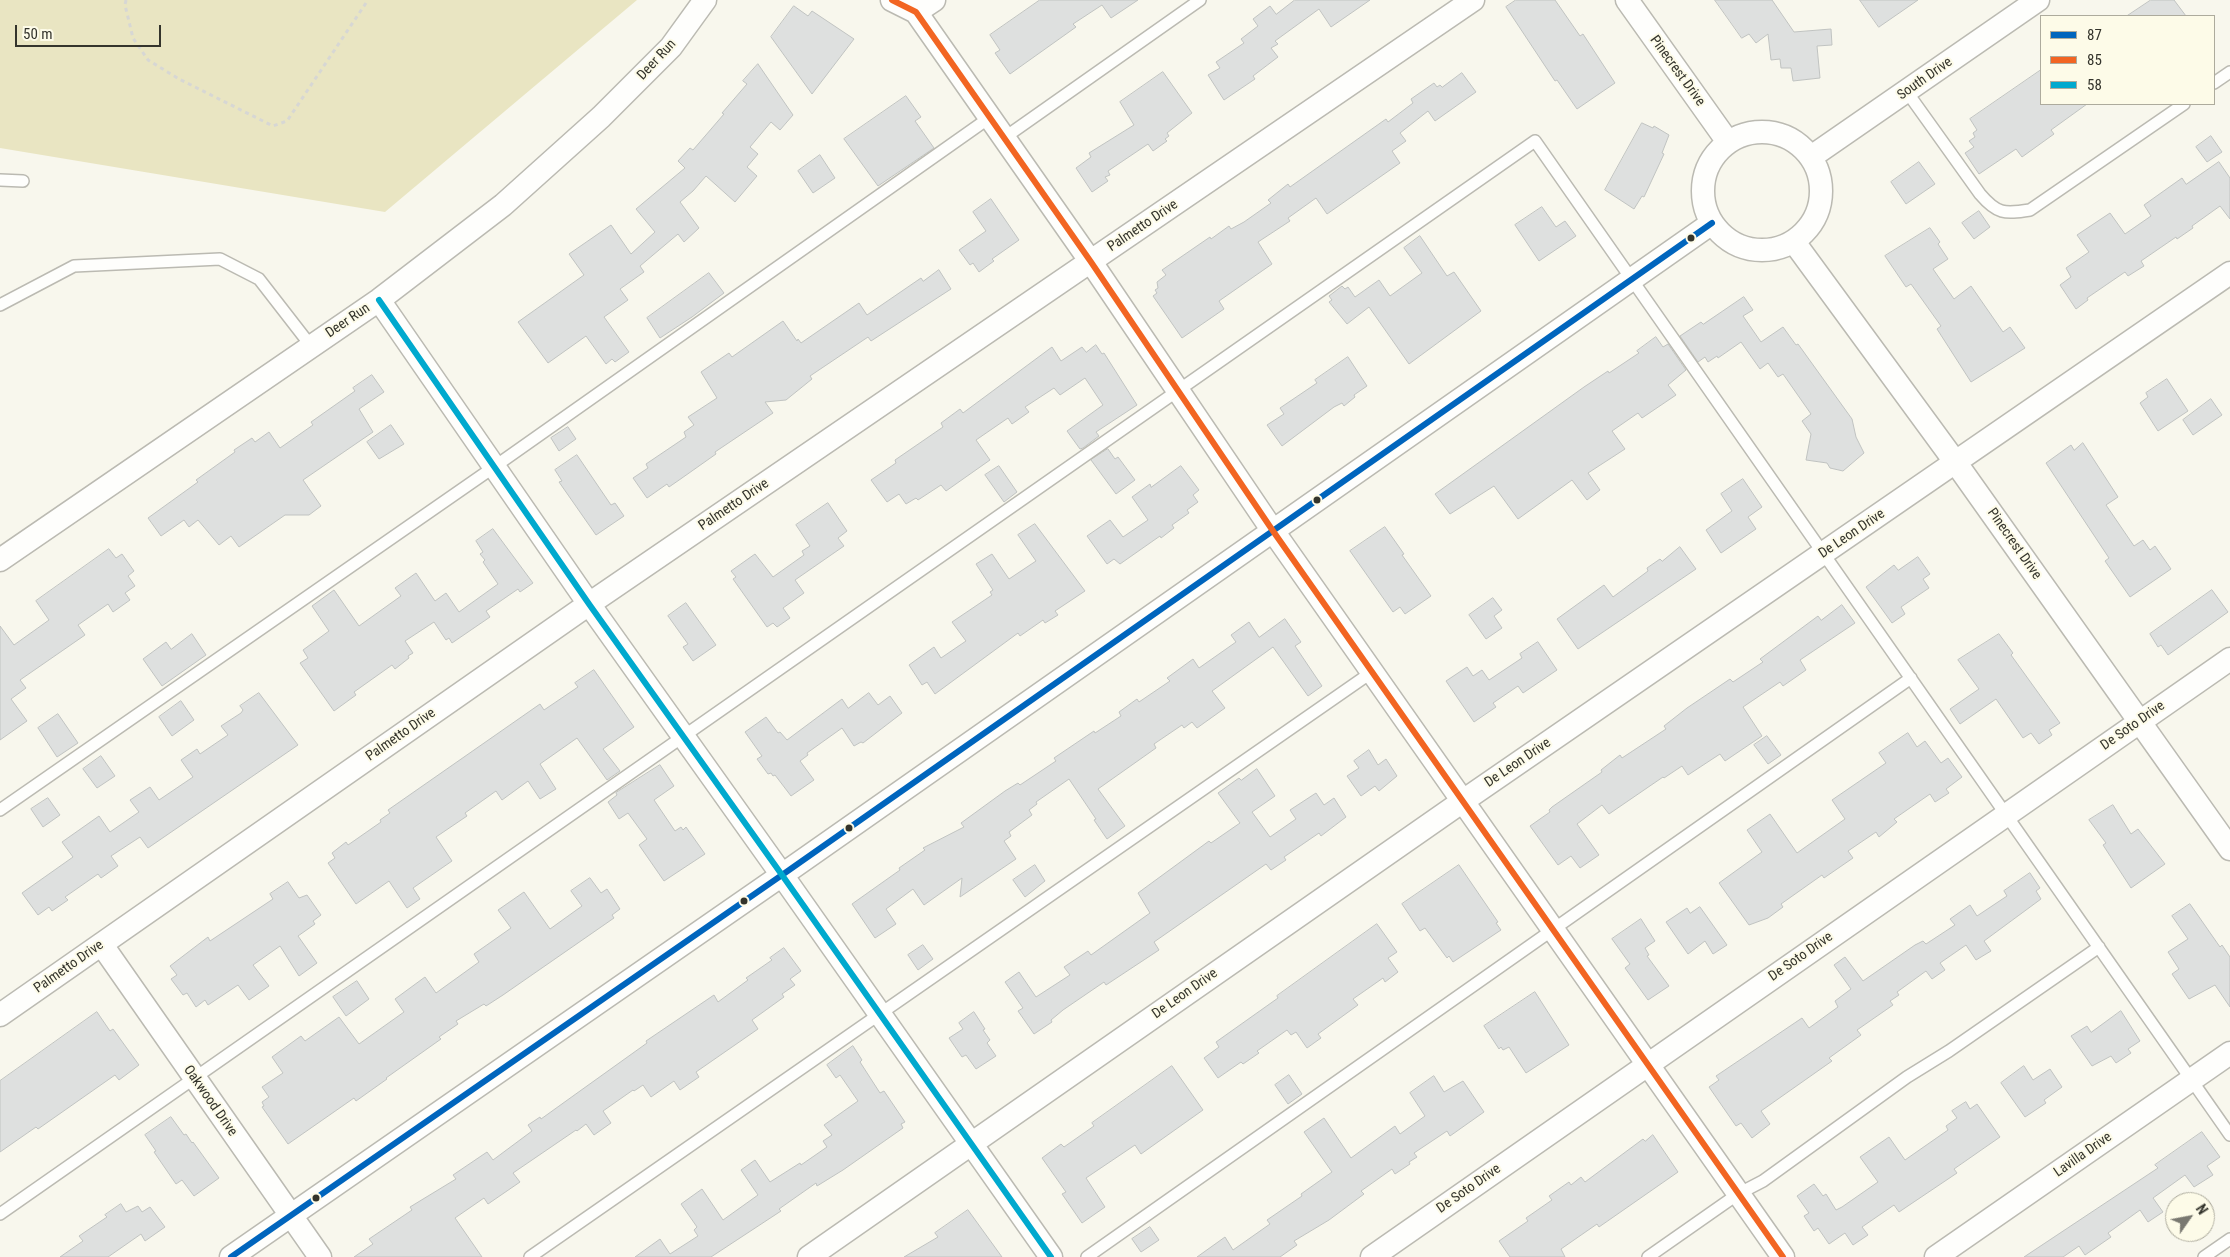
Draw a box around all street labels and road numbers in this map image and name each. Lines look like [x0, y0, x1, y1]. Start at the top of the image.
street label: Pinecrest Drive [1646, 32, 1708, 110]
street label: Deer Run [634, 36, 680, 84]
street label: South Drive [1894, 54, 1956, 104]
street label: Palmetto Drive [1105, 196, 1181, 256]
street label: Deer Run [323, 300, 373, 342]
street label: Palmetto Drive [696, 475, 772, 535]
street label: Pinecrest Drive [1983, 505, 2045, 583]
street label: De Leon Drive [1816, 506, 1888, 562]
street label: De Soto Drive [2098, 698, 2168, 754]
street label: Palmetto Drive [363, 705, 439, 765]
street label: De Leon Drive [1482, 735, 1554, 791]
street label: De Soto Drive [1766, 929, 1836, 985]
street label: Palmetto Drive [31, 937, 107, 997]
street label: De Leon Drive [1149, 965, 1221, 1023]
street label: Oakwood Drive [179, 1062, 241, 1140]
street label: Lavilla Drive [2051, 1129, 2115, 1181]
street label: De Soto Drive [1434, 1161, 1504, 1217]

